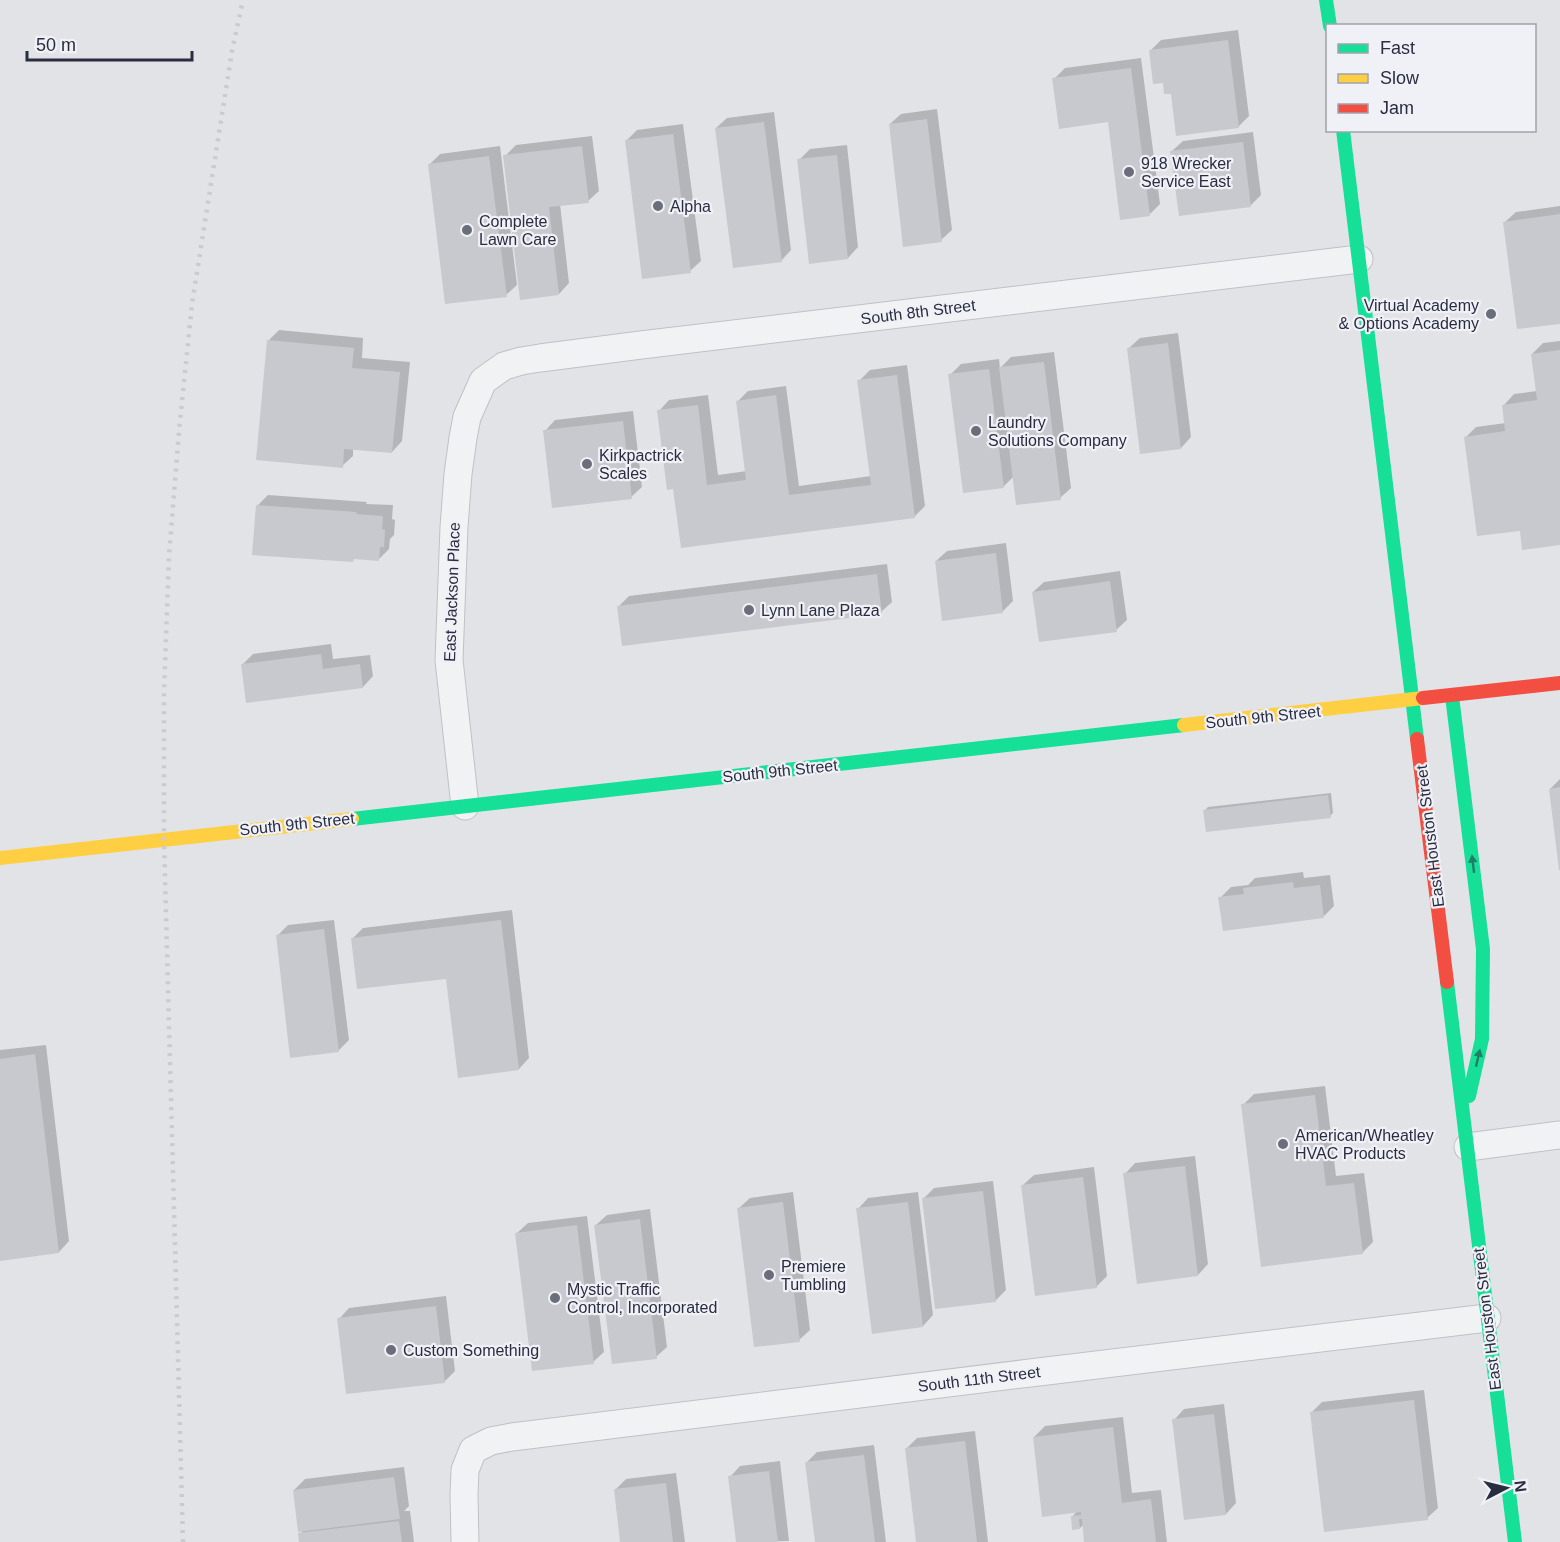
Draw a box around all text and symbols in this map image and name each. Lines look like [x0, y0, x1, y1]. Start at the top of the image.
scale bar [27, 24, 192, 62]
legend [1326, 24, 1536, 132]
text: 50 m [36, 35, 76, 55]
text: Fast [1380, 38, 1415, 58]
text: Slow [1380, 68, 1420, 88]
text: Jam [1380, 98, 1414, 118]
place label: 918 Wrecker Service East [1141, 155, 1232, 190]
marker: 918 Wrecker Service East [1122, 165, 1136, 179]
place label: Alpha [670, 198, 711, 215]
marker: Alpha [651, 199, 665, 213]
place label: Complete Lawn Care [479, 213, 556, 248]
marker: Complete Lawn Care [460, 223, 474, 237]
street label: South 8th Street [860, 296, 977, 327]
place label: Virtual Academy & Options Academy [1338, 297, 1479, 332]
marker: Virtual Academy & Options Academy [1484, 307, 1498, 321]
place label: Laundry Solutions Company [988, 414, 1127, 449]
marker: Laundry Solutions Company [969, 424, 983, 438]
place label: Kirkpactrick Scales [599, 447, 683, 482]
marker: Kirkpactrick Scales [580, 457, 594, 471]
street label: East Jackson Place [441, 522, 463, 662]
place label: Lynn Lane Plaza [761, 602, 880, 619]
marker: Lynn Lane Plaza [742, 603, 756, 617]
street label: South 9th Street [1205, 702, 1322, 731]
street label: South 9th Street [722, 756, 839, 785]
street label: East Houston Street [1413, 763, 1447, 908]
street label: South 9th Street [239, 809, 356, 838]
one-way arrow [1468, 855, 1477, 874]
one-way arrow [1473, 1049, 1483, 1067]
place label: American/Wheatley HVAC Products [1295, 1127, 1434, 1162]
marker: American/Wheatley HVAC Products [1276, 1137, 1290, 1151]
street label: East Houston Street [1470, 1246, 1504, 1391]
place label: Premiere Tumbling [781, 1258, 846, 1293]
marker: Premiere Tumbling [762, 1268, 776, 1282]
place label: Mystic Traffic Control, Incorporated [567, 1281, 717, 1316]
marker: Mystic Traffic Control, Incorporated [548, 1291, 562, 1305]
place label: Custom Something [403, 1342, 539, 1359]
marker: Custom Something [384, 1343, 398, 1357]
street label: South 11th Street [917, 1363, 1042, 1395]
north arrow [1476, 1458, 1536, 1518]
text: N [1511, 1479, 1530, 1493]

